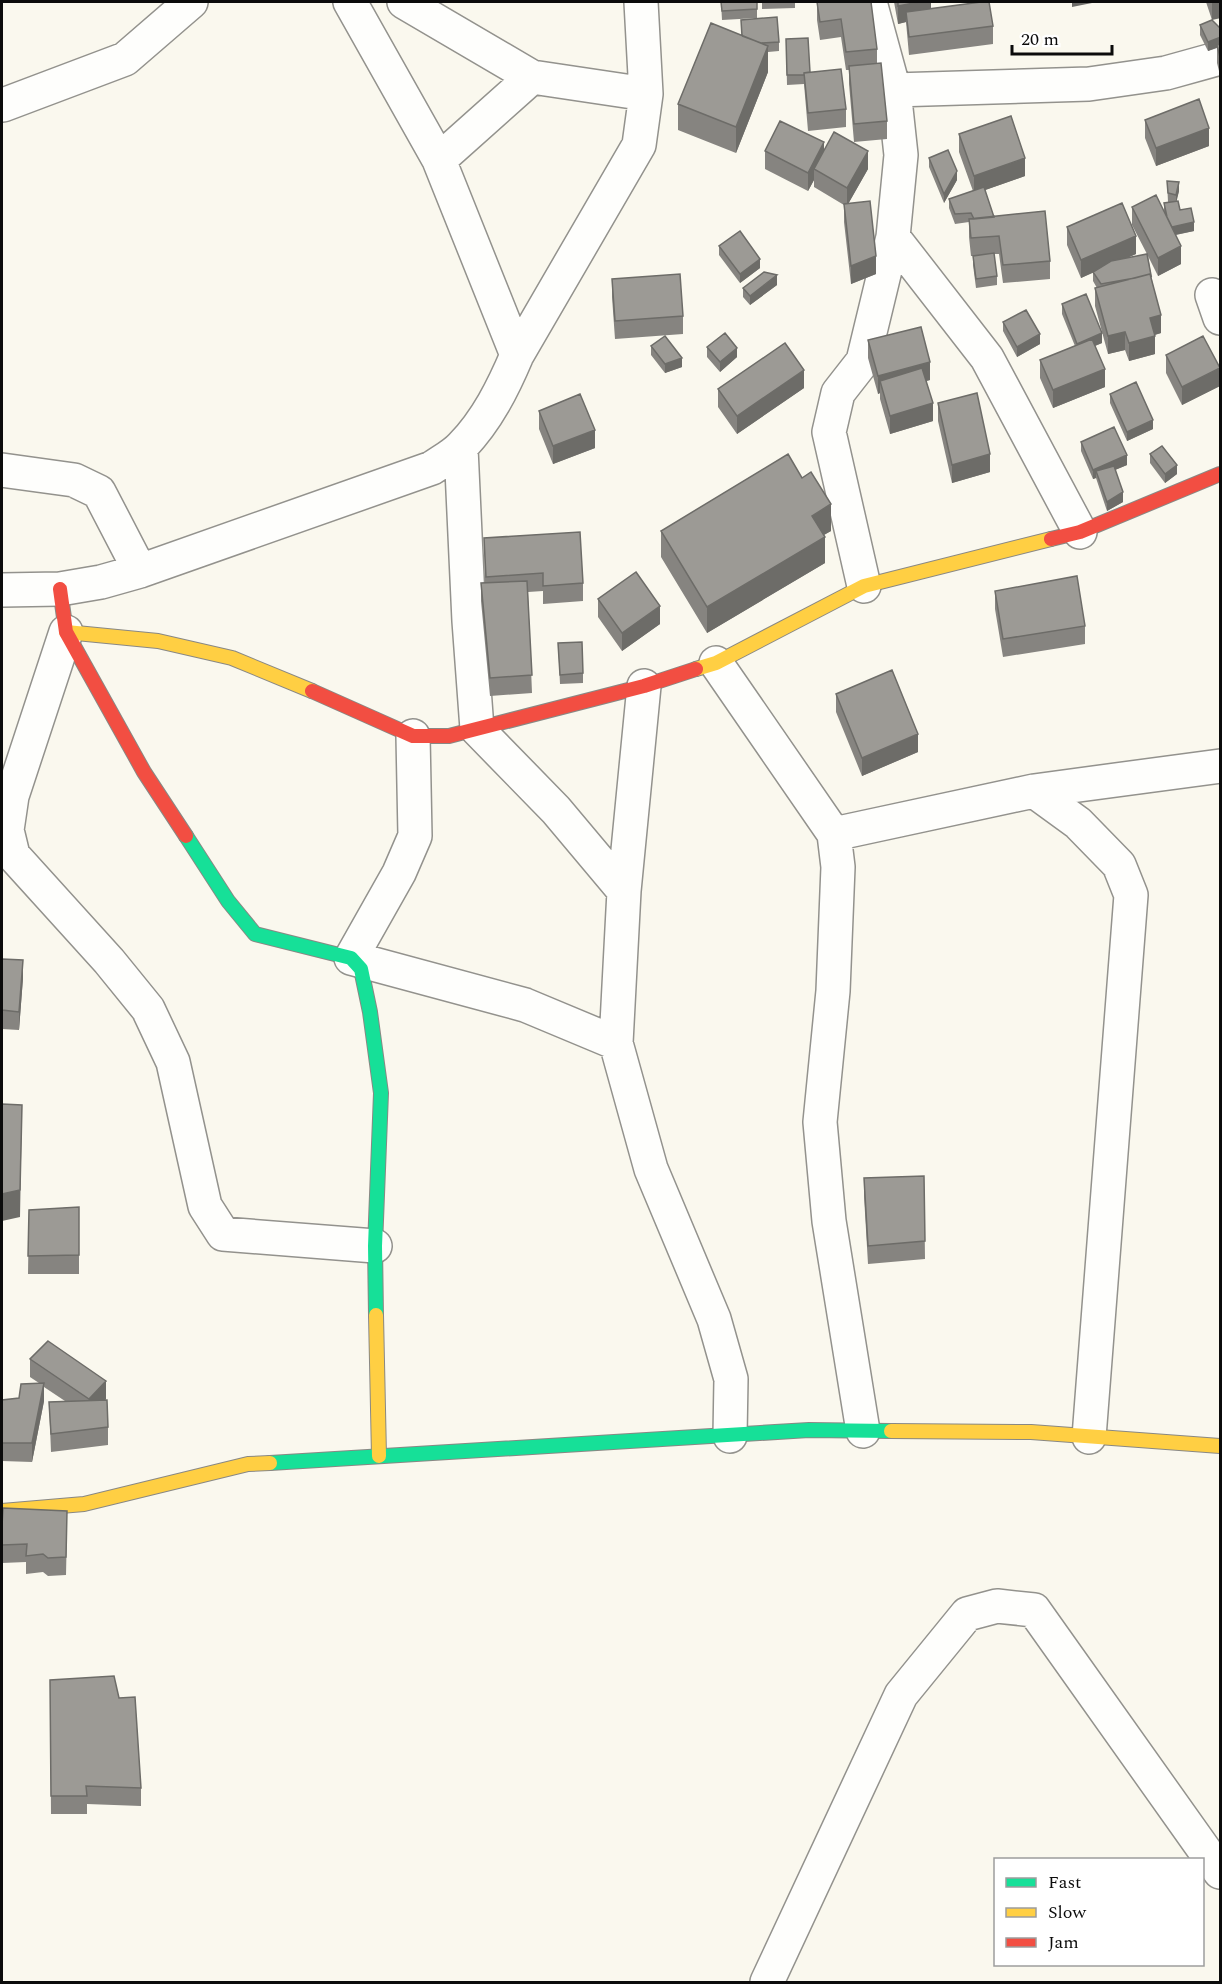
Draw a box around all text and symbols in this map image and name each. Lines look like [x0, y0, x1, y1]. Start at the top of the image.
scale bar [1012, 18, 1112, 56]
text: 20 m [1021, 26, 1059, 53]
legend [994, 1858, 1204, 1966]
text: Fast [1048, 1869, 1081, 1896]
text: Slow [1048, 1899, 1087, 1926]
text: Jam [1048, 1929, 1079, 1956]

